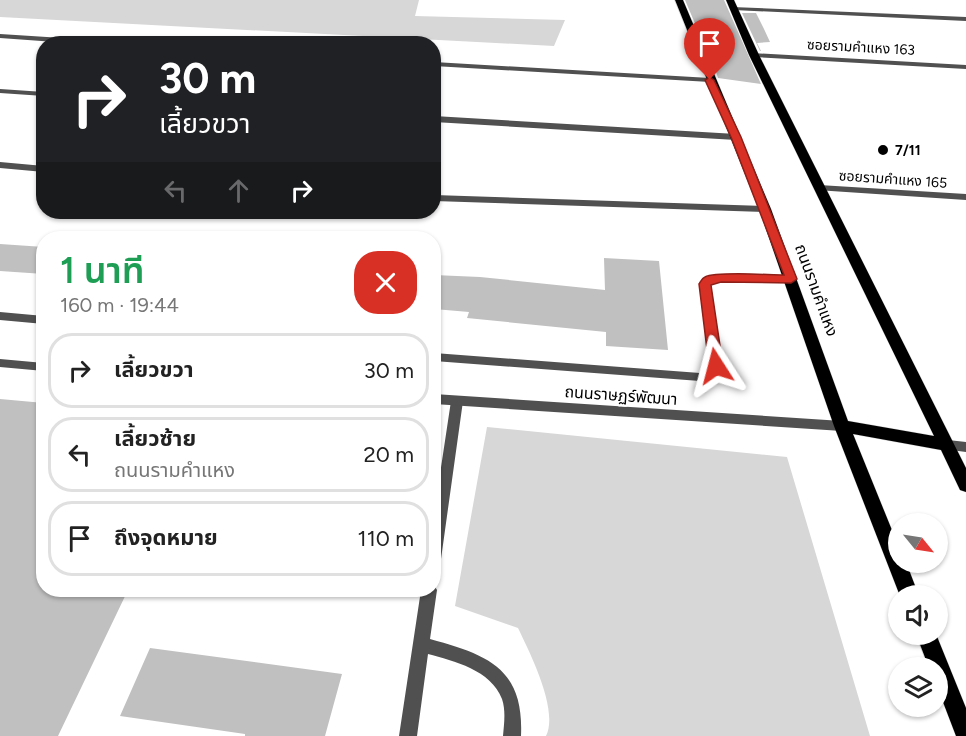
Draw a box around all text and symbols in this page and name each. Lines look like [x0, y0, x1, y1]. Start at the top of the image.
pin [684, 18, 735, 80]
icon: arrive [693, 27, 726, 60]
street label: ซอยรามคำแหง 163 [807, 36, 915, 59]
text: 30 m [159, 53, 256, 104]
icon: right [60, 60, 138, 138]
text: เลี้ยวขวา [159, 107, 250, 140]
place label: 7/11 [895, 142, 921, 159]
marker: 7/11 [876, 143, 890, 157]
street label: ซอยรามคำแหง 165 [838, 167, 948, 192]
icon: left [159, 174, 192, 207]
icon: ahead [222, 174, 255, 207]
icon: right [285, 174, 318, 207]
street label: ถนนรามคำแหง [791, 241, 842, 339]
text: 1 นาที [60, 249, 145, 292]
button: close [354, 251, 417, 314]
text: 160 m · 19:44 [60, 293, 179, 317]
position arrow [684, 334, 748, 398]
icon: right [63, 354, 96, 387]
text: เลี้ยวขวา [114, 356, 194, 383]
text: 30 m [364, 357, 414, 384]
street label: ถนนราษฏร์พัฒนา [564, 382, 678, 409]
text: เลี้ยวซ้าย [114, 425, 196, 452]
icon: left [63, 438, 96, 471]
text: 20 m [363, 441, 414, 468]
text: ถนนรามคำแหง [114, 458, 235, 482]
north arrow [888, 513, 948, 573]
map controls [888, 513, 948, 717]
icon: arrive [63, 522, 96, 555]
text: ถึงจุดหมาย [114, 524, 218, 551]
text: 110 m [358, 525, 414, 552]
button: sound [888, 585, 948, 645]
button: layers [888, 657, 948, 717]

